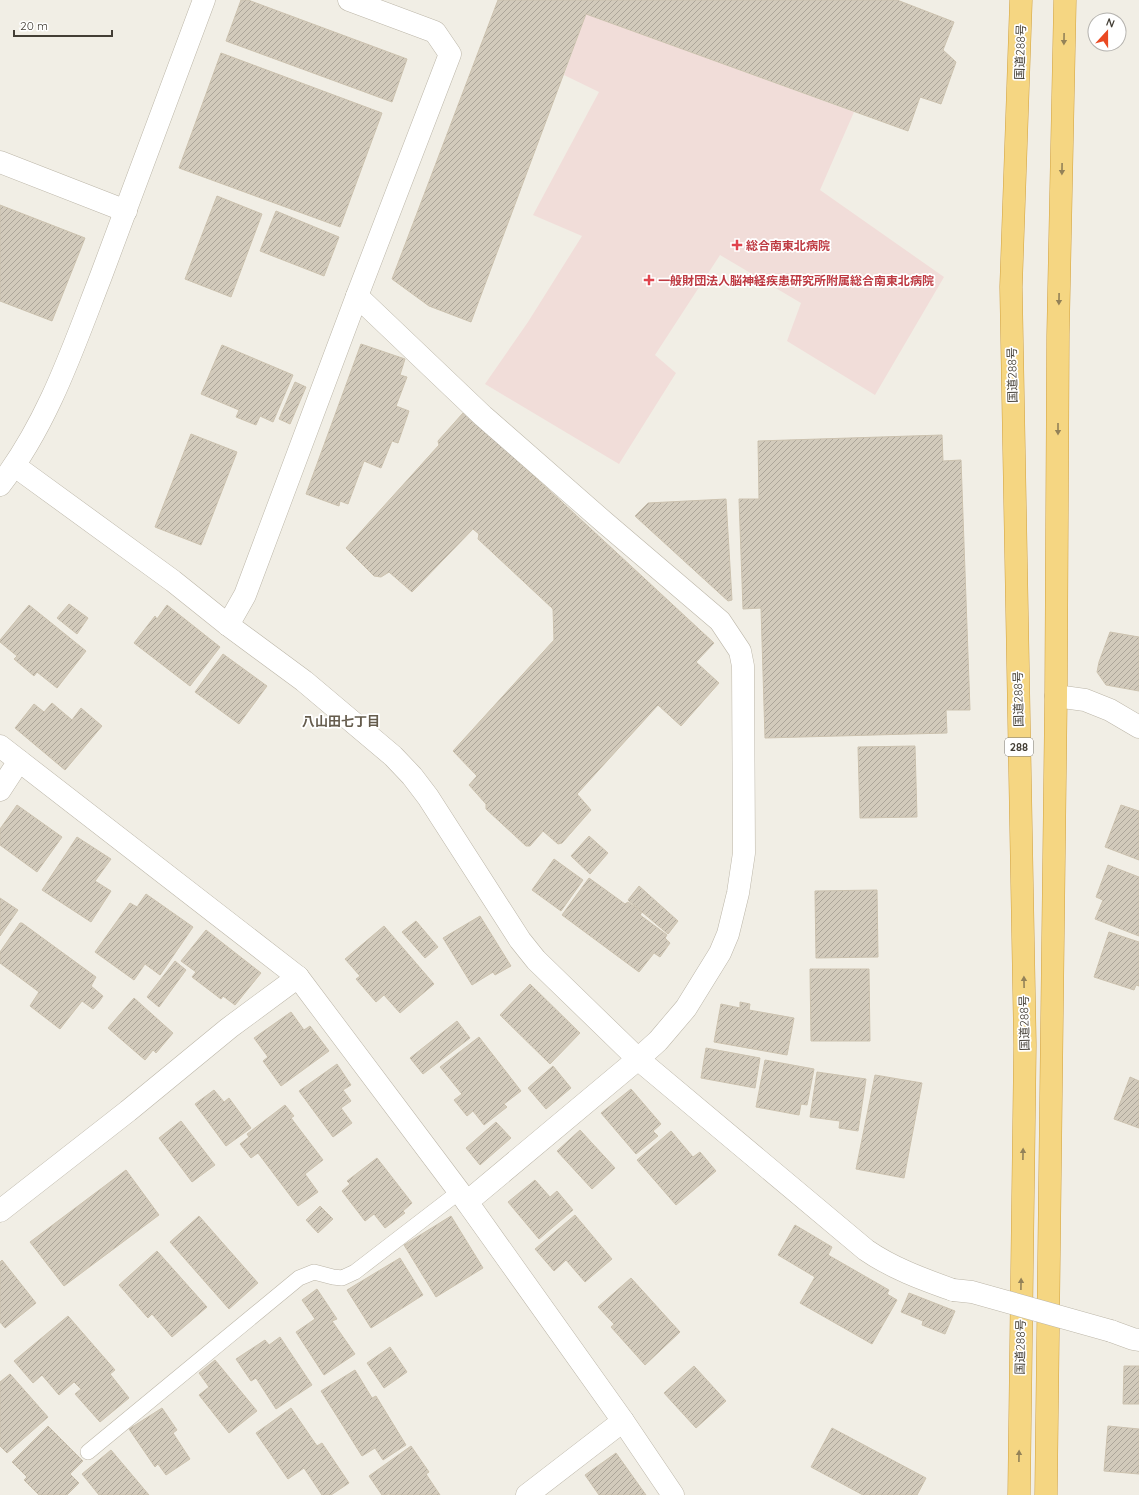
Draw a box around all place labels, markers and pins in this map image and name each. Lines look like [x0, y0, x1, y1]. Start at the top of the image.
place label: 総合南東北病院 [746, 238, 830, 253]
marker: 総合南東北病院 [731, 239, 743, 251]
place label: 一般財団法人脳神経疾患研究所附属総合南東北病院 [658, 273, 934, 288]
marker: 一般財団法人脳神経疾患研究所附属総合南東北病院 [643, 274, 655, 286]

